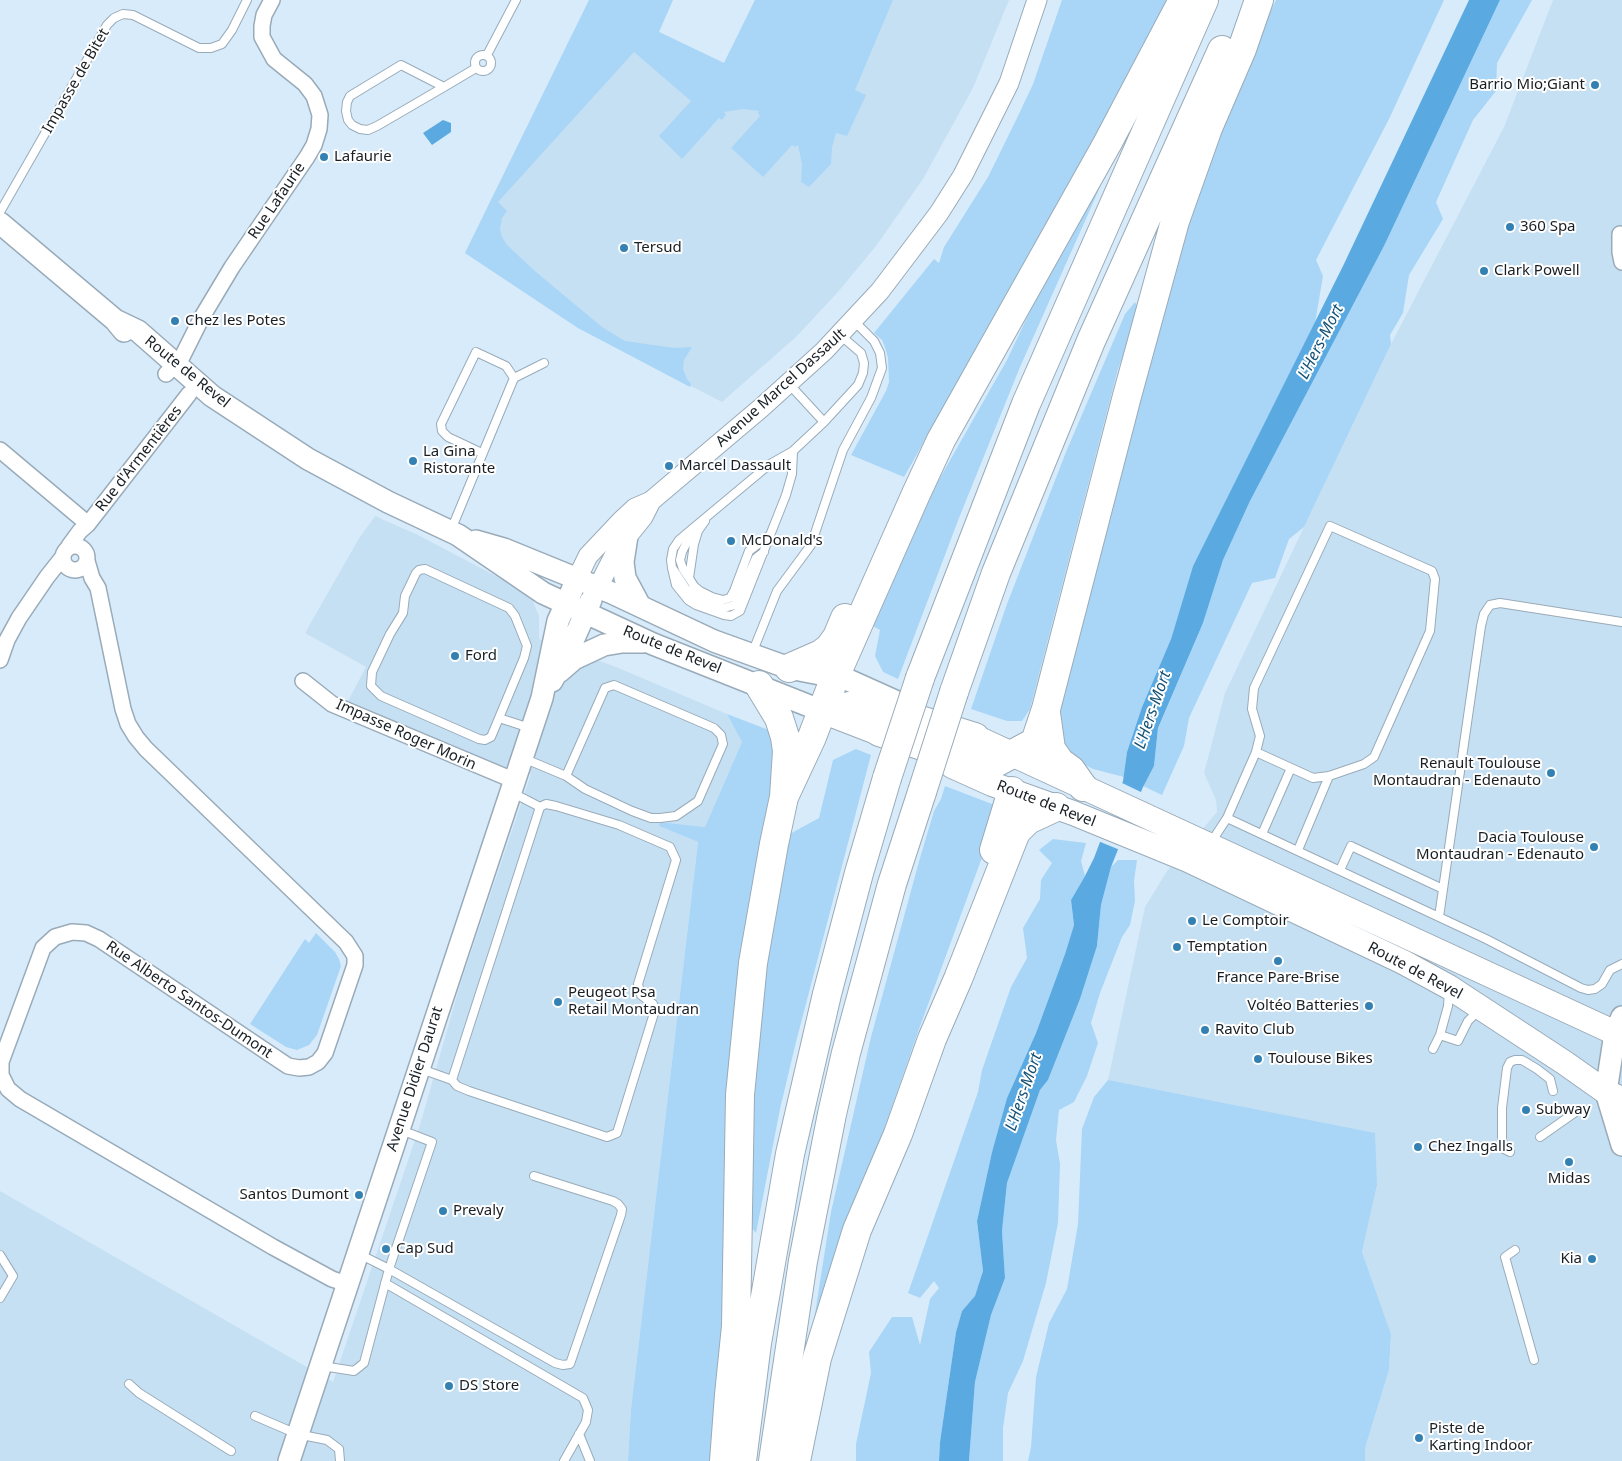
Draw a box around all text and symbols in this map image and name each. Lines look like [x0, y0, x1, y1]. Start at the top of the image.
street label: Impasse de Bitet [39, 25, 113, 137]
place label: Barrio Mio;Giant [1469, 76, 1585, 94]
marker: Barrio Mio;Giant [1589, 79, 1601, 91]
place label: Lafaurie [334, 148, 392, 166]
marker: Lafaurie [318, 151, 330, 163]
street label: Rue Lafaurie [245, 159, 309, 243]
place label: 360 Spa [1520, 218, 1576, 236]
marker: 360 Spa [1504, 221, 1516, 233]
place label: Tersud [634, 239, 682, 257]
marker: Tersud [618, 242, 630, 254]
place label: Clark Powell [1494, 262, 1580, 280]
marker: Clark Powell [1478, 265, 1490, 277]
water label: L'Hers-Mort [1294, 301, 1348, 383]
place label: Chez les Potes [185, 312, 286, 330]
marker: Chez les Potes [169, 315, 181, 327]
street label: Avenue Marcel Dassault [712, 325, 850, 451]
street label: Route de Revel [141, 332, 233, 412]
street label: Rue d'Armentières [92, 403, 186, 515]
place label: La Gina Ristorante [423, 443, 495, 478]
marker: La Gina Ristorante [407, 455, 419, 467]
place label: Marcel Dassault [679, 457, 791, 475]
marker: Marcel Dassault [663, 460, 675, 472]
place label: McDonald's [741, 532, 823, 550]
marker: McDonald's [725, 535, 737, 547]
street label: Route de Revel [620, 622, 724, 678]
place label: Ford [465, 647, 497, 665]
marker: Ford [449, 650, 461, 662]
water label: L'Hers-Mort [1131, 668, 1175, 752]
street label: Impasse Roger Morin [333, 696, 479, 774]
place label: Renault Toulouse Montaudran - Edenauto [1373, 755, 1541, 790]
marker: Renault Toulouse Montaudran - Edenauto [1545, 767, 1557, 779]
street label: Route de Revel [994, 777, 1098, 831]
place label: Dacia Toulouse Montaudran - Edenauto [1416, 829, 1584, 864]
marker: Dacia Toulouse Montaudran - Edenauto [1588, 841, 1600, 853]
place label: Le Comptoir [1202, 912, 1289, 930]
marker: Le Comptoir [1186, 915, 1198, 927]
street label: Rue Alberto Santos-Dumont [102, 937, 276, 1063]
place label: Temptation [1187, 938, 1267, 956]
street label: Route de Revel [1365, 939, 1465, 1003]
marker: Temptation [1171, 941, 1183, 953]
marker: France Pare-Brise [1272, 955, 1284, 967]
place label: France Pare-Brise [1216, 969, 1340, 987]
place label: Peugeot Psa Retail Montaudran [568, 984, 699, 1019]
marker: Peugeot Psa Retail Montaudran [552, 996, 564, 1008]
place label: Voltéo Batteries [1247, 997, 1359, 1015]
marker: Voltéo Batteries [1363, 1000, 1375, 1012]
street label: Avenue Didier Daurat [383, 1004, 447, 1154]
place label: Ravito Club [1215, 1021, 1294, 1039]
marker: Ravito Club [1199, 1024, 1211, 1036]
water label: L'Hers-Mort [1002, 1050, 1046, 1134]
place label: Toulouse Bikes [1268, 1050, 1373, 1068]
marker: Toulouse Bikes [1252, 1053, 1264, 1065]
place label: Subway [1536, 1101, 1590, 1119]
marker: Subway [1520, 1104, 1532, 1116]
place label: Chez Ingalls [1428, 1138, 1513, 1156]
marker: Chez Ingalls [1412, 1141, 1424, 1153]
marker: Midas [1563, 1156, 1575, 1168]
place label: Midas [1548, 1170, 1590, 1188]
place label: Santos Dumont [240, 1186, 349, 1204]
marker: Santos Dumont [353, 1189, 365, 1201]
place label: Prevaly [453, 1202, 504, 1220]
marker: Prevaly [437, 1205, 449, 1217]
place label: Cap Sud [396, 1240, 454, 1258]
marker: Cap Sud [380, 1243, 392, 1255]
place label: Kia [1560, 1250, 1582, 1268]
marker: Kia [1586, 1253, 1598, 1265]
place label: DS Store [459, 1377, 519, 1395]
marker: DS Store [443, 1380, 455, 1392]
place label: Piste de Karting Indoor [1429, 1420, 1532, 1455]
marker: Piste de Karting Indoor [1413, 1432, 1425, 1444]

